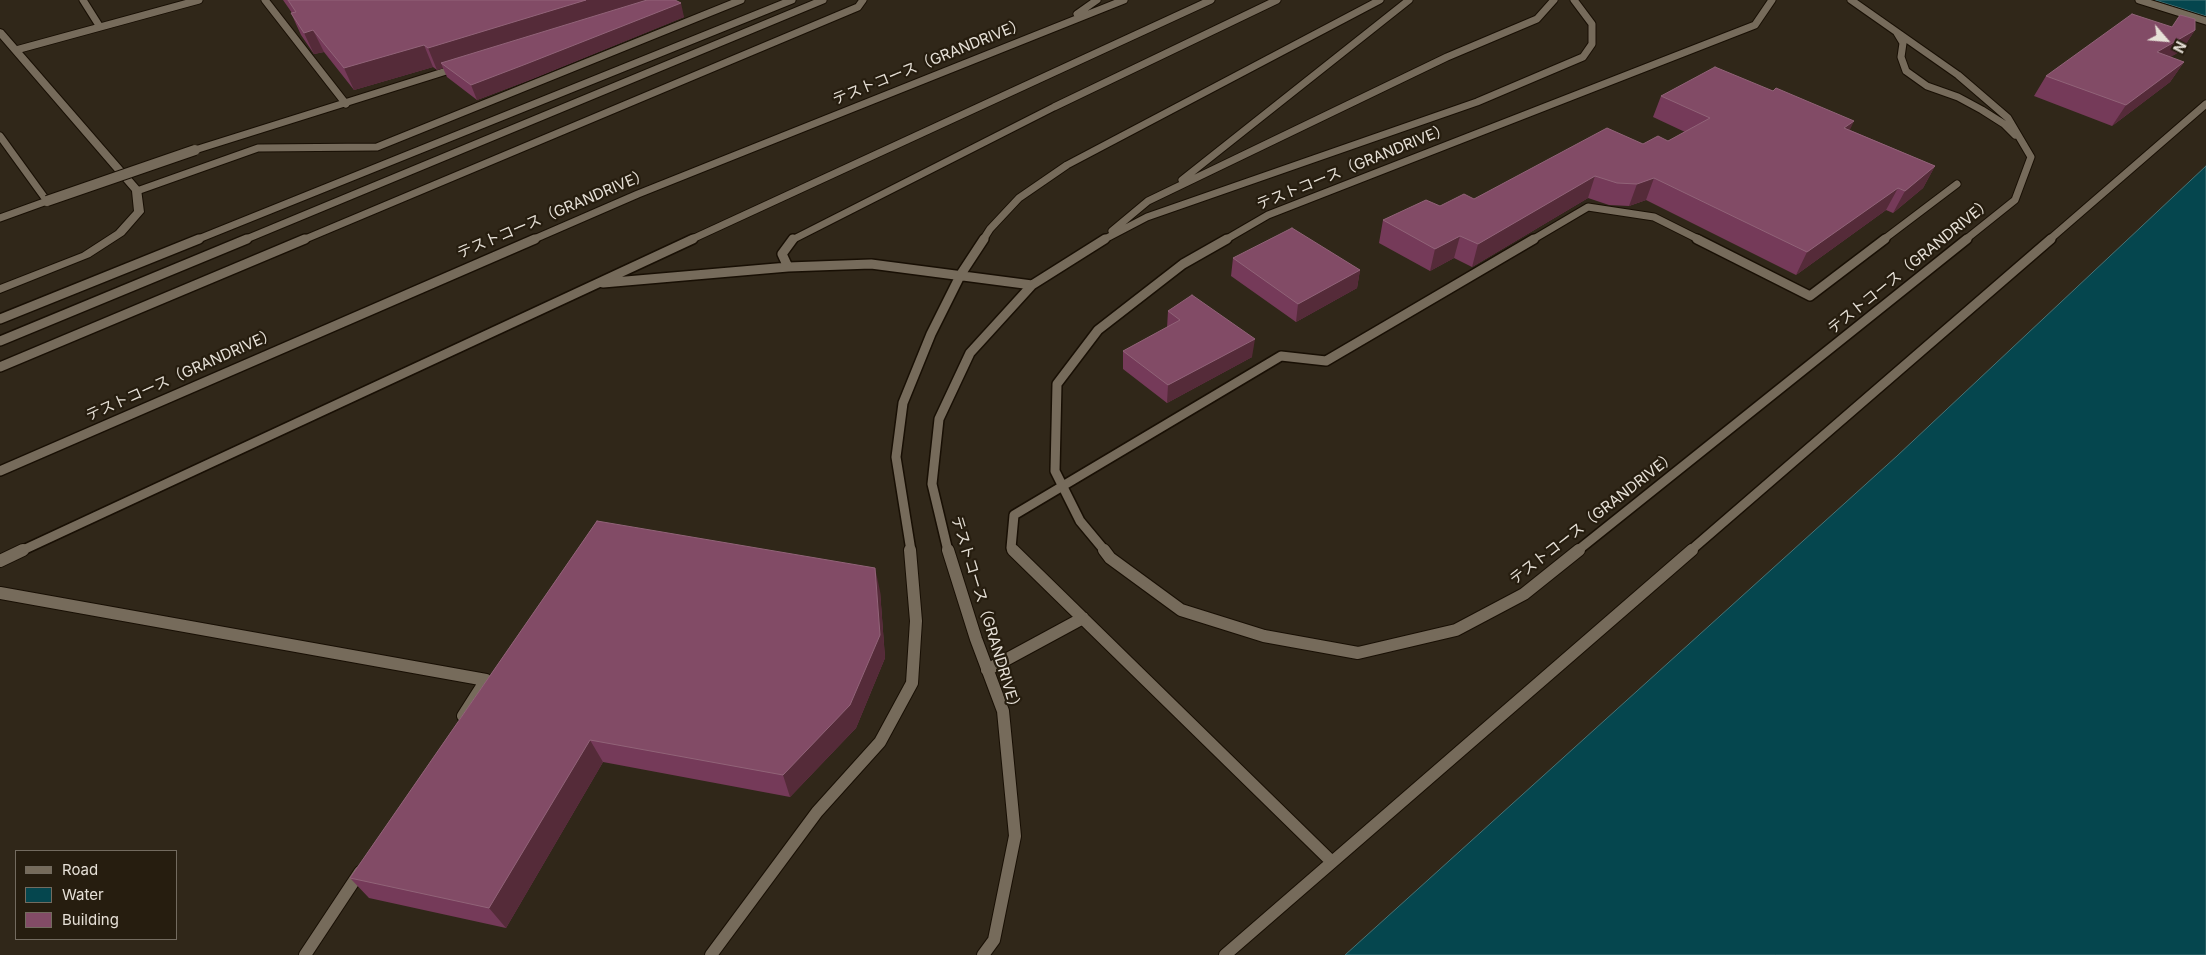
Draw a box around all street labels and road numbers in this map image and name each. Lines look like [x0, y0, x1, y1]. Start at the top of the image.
street label: テストコース（GRANDRIVE） [830, 15, 1028, 109]
street label: テストコース（GRANDRIVE） [1254, 120, 1452, 214]
street label: テストコース（GRANDRIVE） [455, 165, 651, 263]
street label: テストコース（GRANDRIVE） [1824, 194, 1996, 338]
street label: テストコース（GRANDRIVE） [83, 325, 279, 425]
street label: テストコース（GRANDRIVE） [1506, 447, 1680, 589]
street label: テストコース（GRANDRIVE） [947, 514, 1025, 716]

